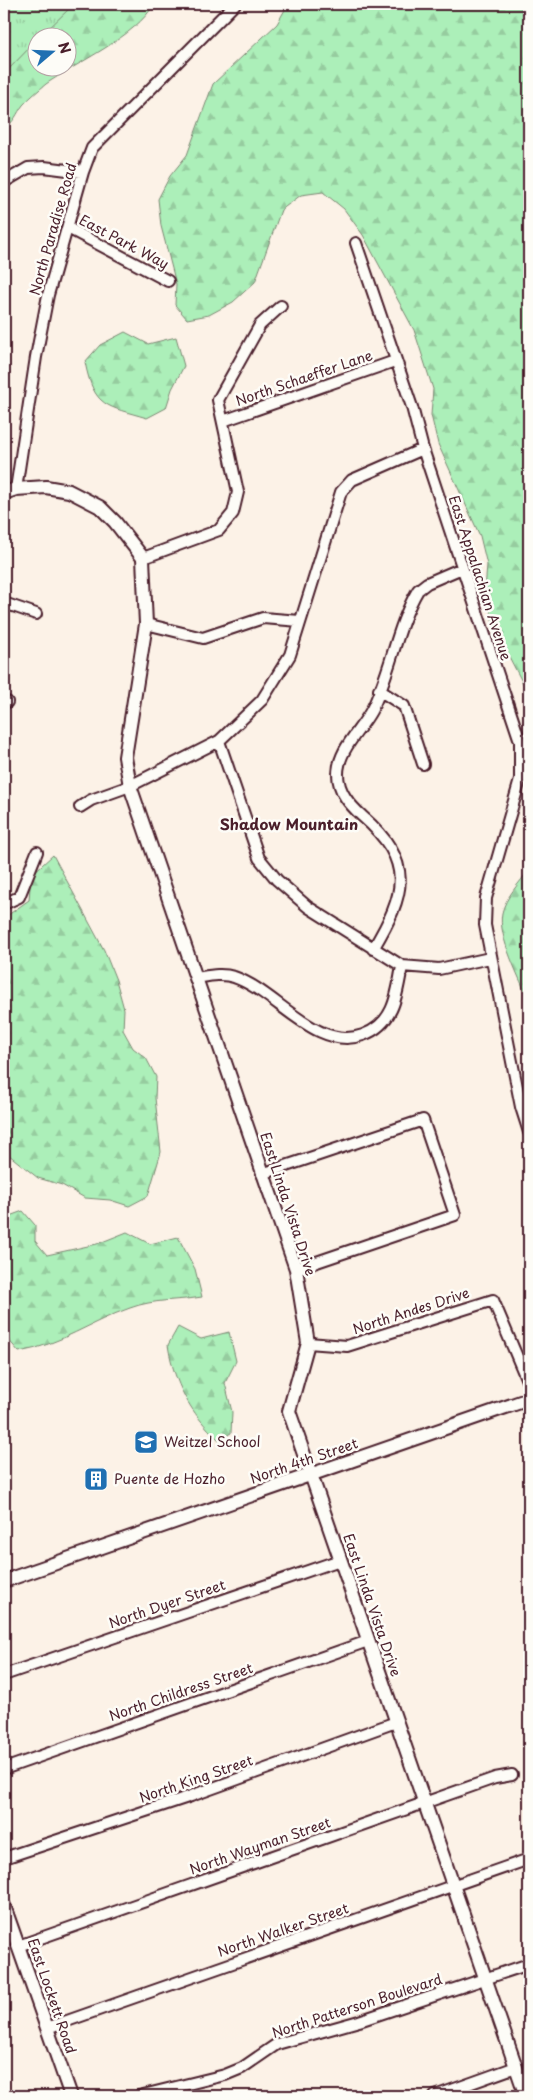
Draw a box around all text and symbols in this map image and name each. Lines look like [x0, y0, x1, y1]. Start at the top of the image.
north arrow [28, 28, 78, 78]
text: N [53, 39, 76, 56]
street label: North Paradise Road [24, 160, 81, 298]
street label: East Park Way [76, 209, 173, 274]
street label: North Schaeffer Lane [232, 344, 375, 411]
street label: East Appalachian Avenue [444, 493, 517, 663]
district label: Shadow Mountain [220, 812, 358, 835]
street label: East Linda Vista Drive [255, 1129, 322, 1278]
street label: North Andes Drive [350, 1282, 472, 1339]
school or university icon: Weitzel School [133, 1429, 159, 1455]
place label: Weitzel School [164, 1431, 261, 1452]
street label: North 4th Street [247, 1432, 361, 1489]
building icon: Puente de Hozho [83, 1466, 109, 1492]
place label: Puente de Hozho [114, 1468, 225, 1489]
street label: East Linda Vista Drive [338, 1531, 407, 1679]
street label: North Dyer Street [106, 1574, 228, 1633]
street label: North Childress Street [106, 1657, 256, 1726]
street label: North King Street [136, 1749, 256, 1808]
street label: North Wayman Street [186, 1812, 333, 1880]
street label: North Walker Street [214, 1897, 351, 1962]
street label: East Lockett Road [23, 1935, 82, 2056]
street label: North Patterson Boulevard [269, 1968, 445, 2043]

